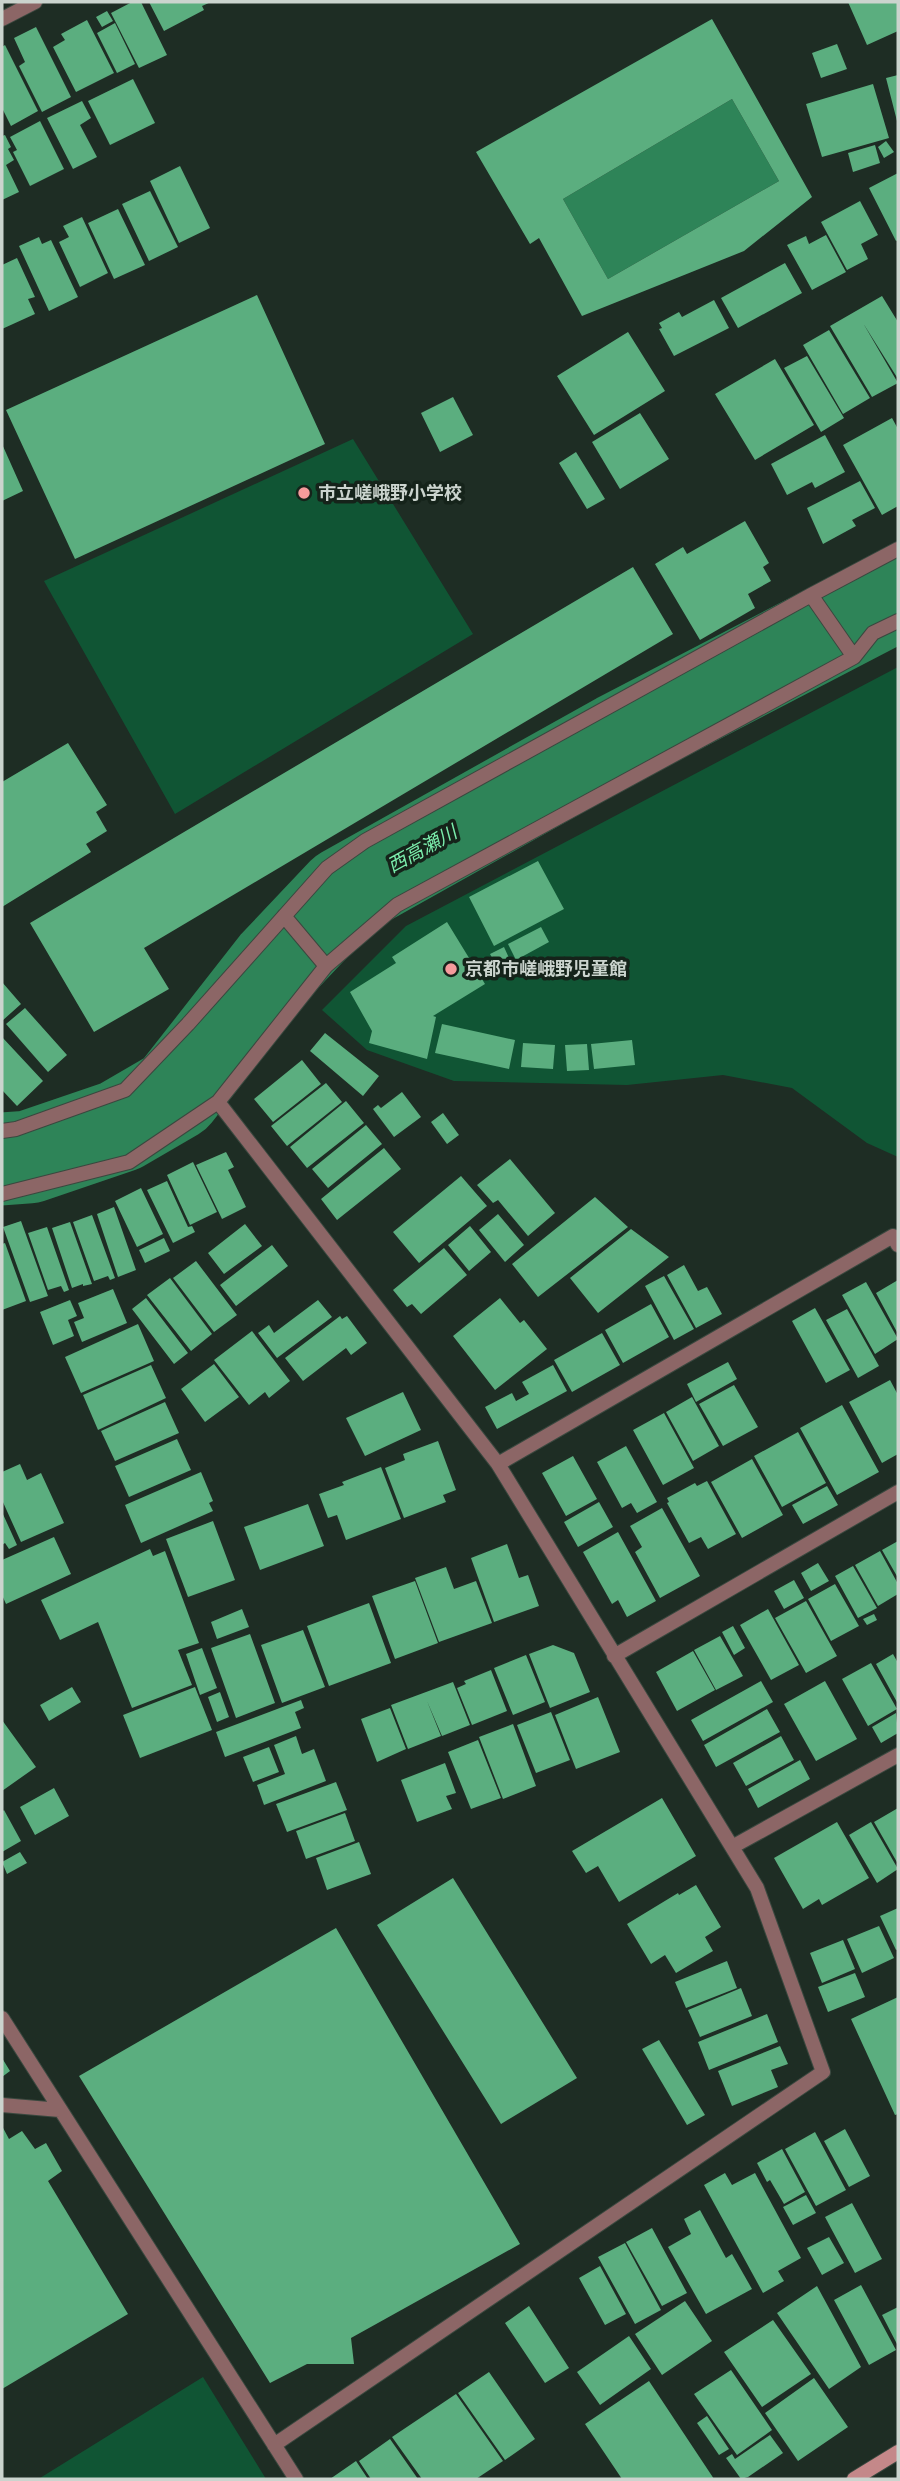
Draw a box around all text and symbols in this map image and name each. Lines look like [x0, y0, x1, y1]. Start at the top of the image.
place label: 市立嵯峨野小学校 [318, 483, 462, 503]
marker: 市立嵯峨野小学校 [296, 485, 312, 501]
water label: 西高瀬川 [384, 820, 462, 877]
place label: 京都市嵯峨野児童館 [465, 959, 627, 979]
marker: 京都市嵯峨野児童館 [443, 961, 459, 977]

